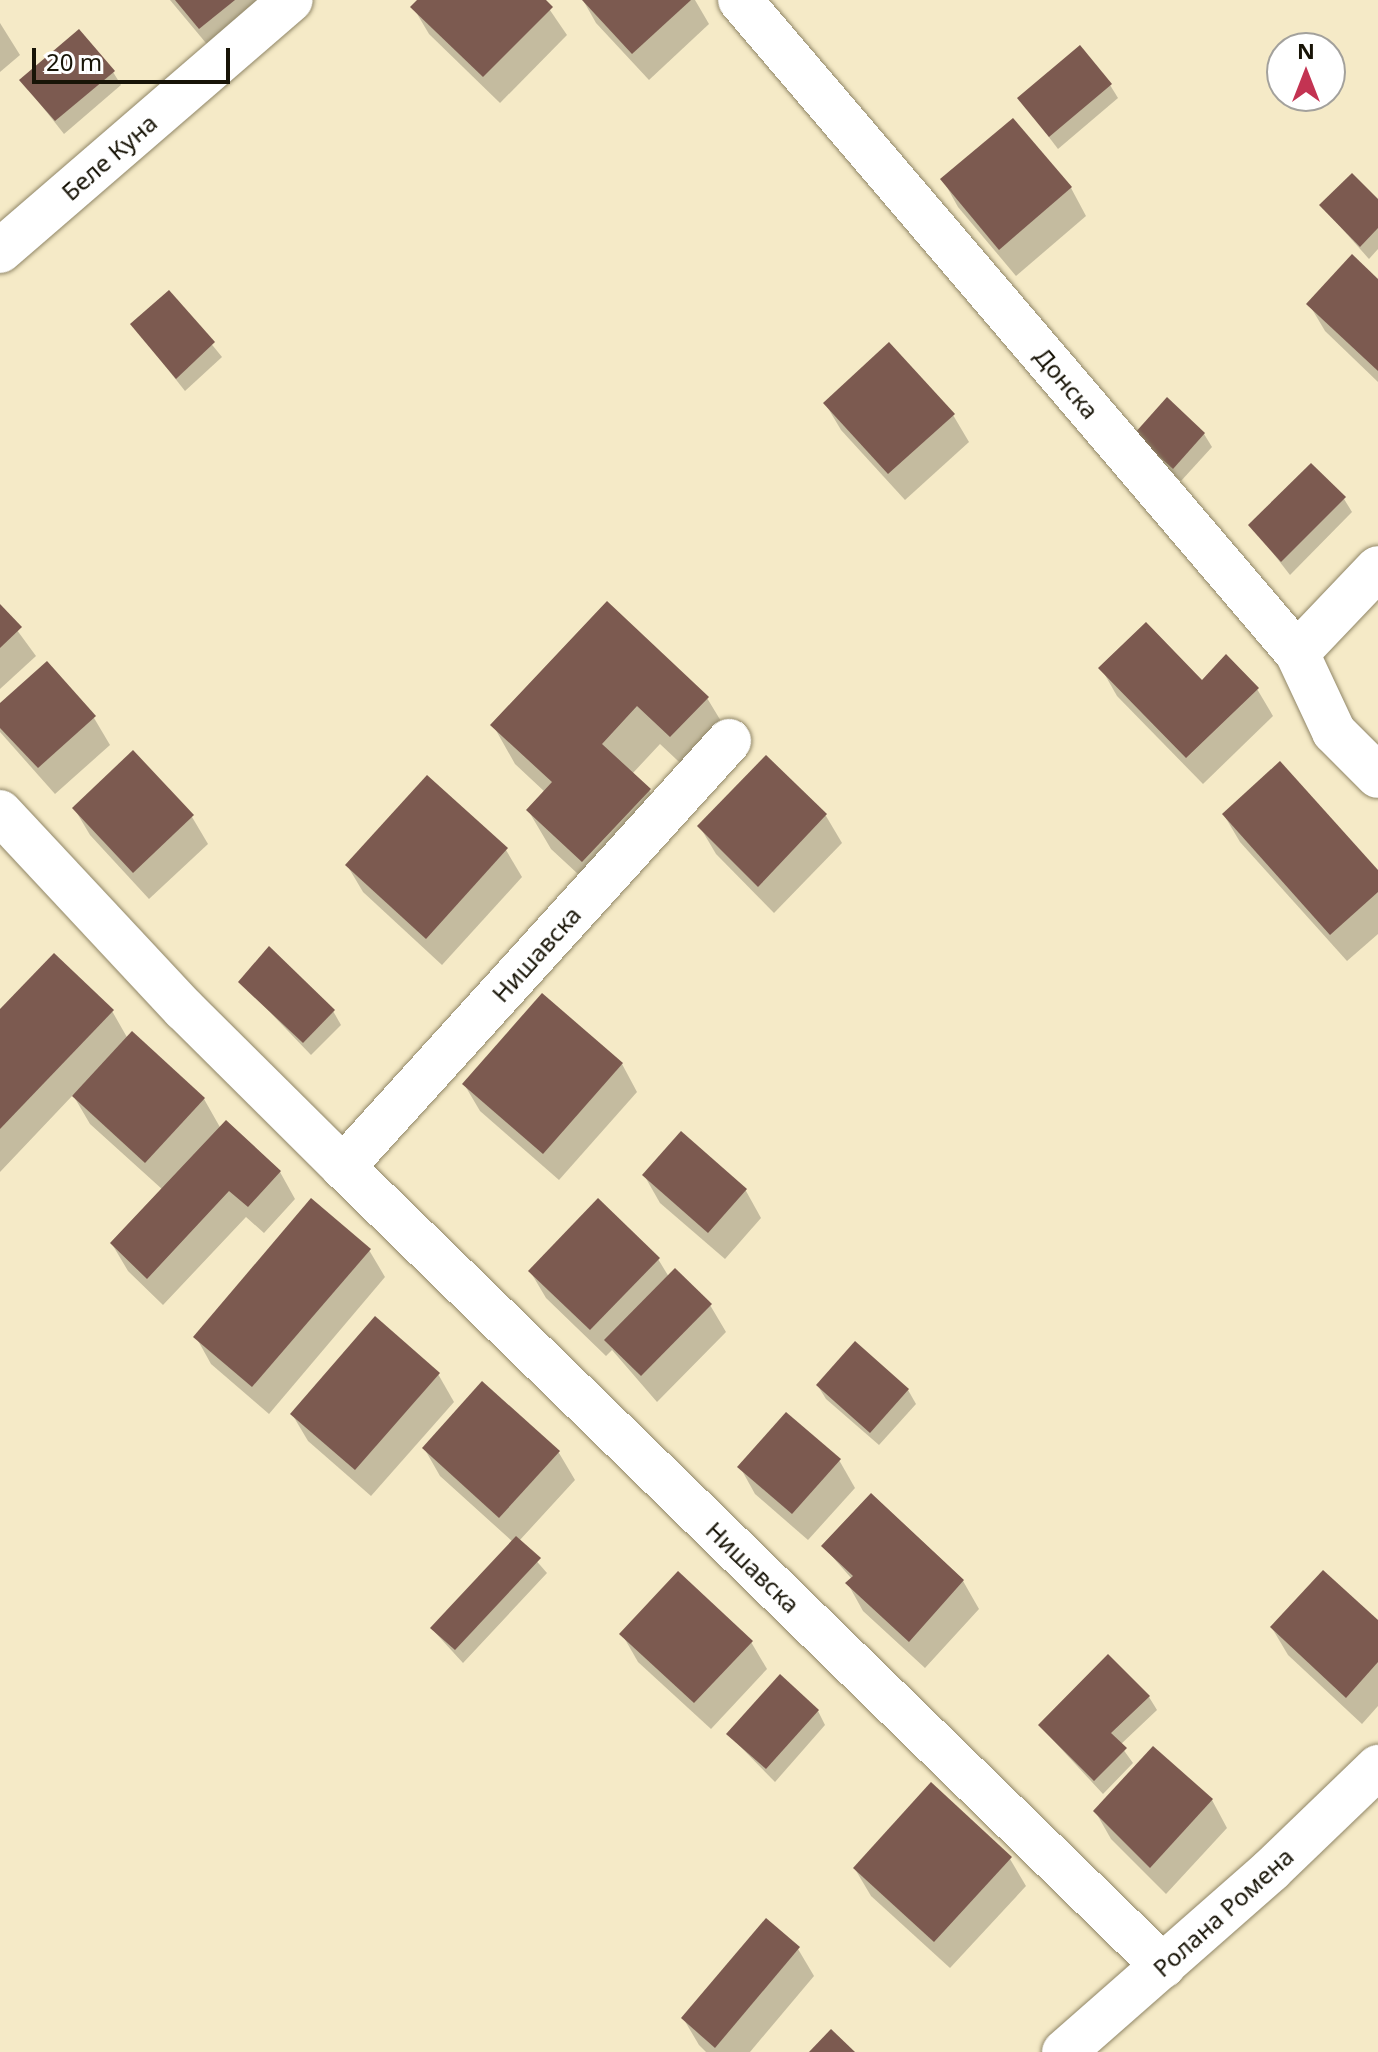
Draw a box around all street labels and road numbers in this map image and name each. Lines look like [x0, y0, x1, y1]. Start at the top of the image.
street label: Беле Куна [56, 108, 162, 206]
street label: Донска [1029, 342, 1105, 424]
street label: Нишавска [486, 900, 586, 1008]
street label: Нишавска [700, 1515, 806, 1619]
street label: Ролана Ромена [1147, 1842, 1299, 1982]

